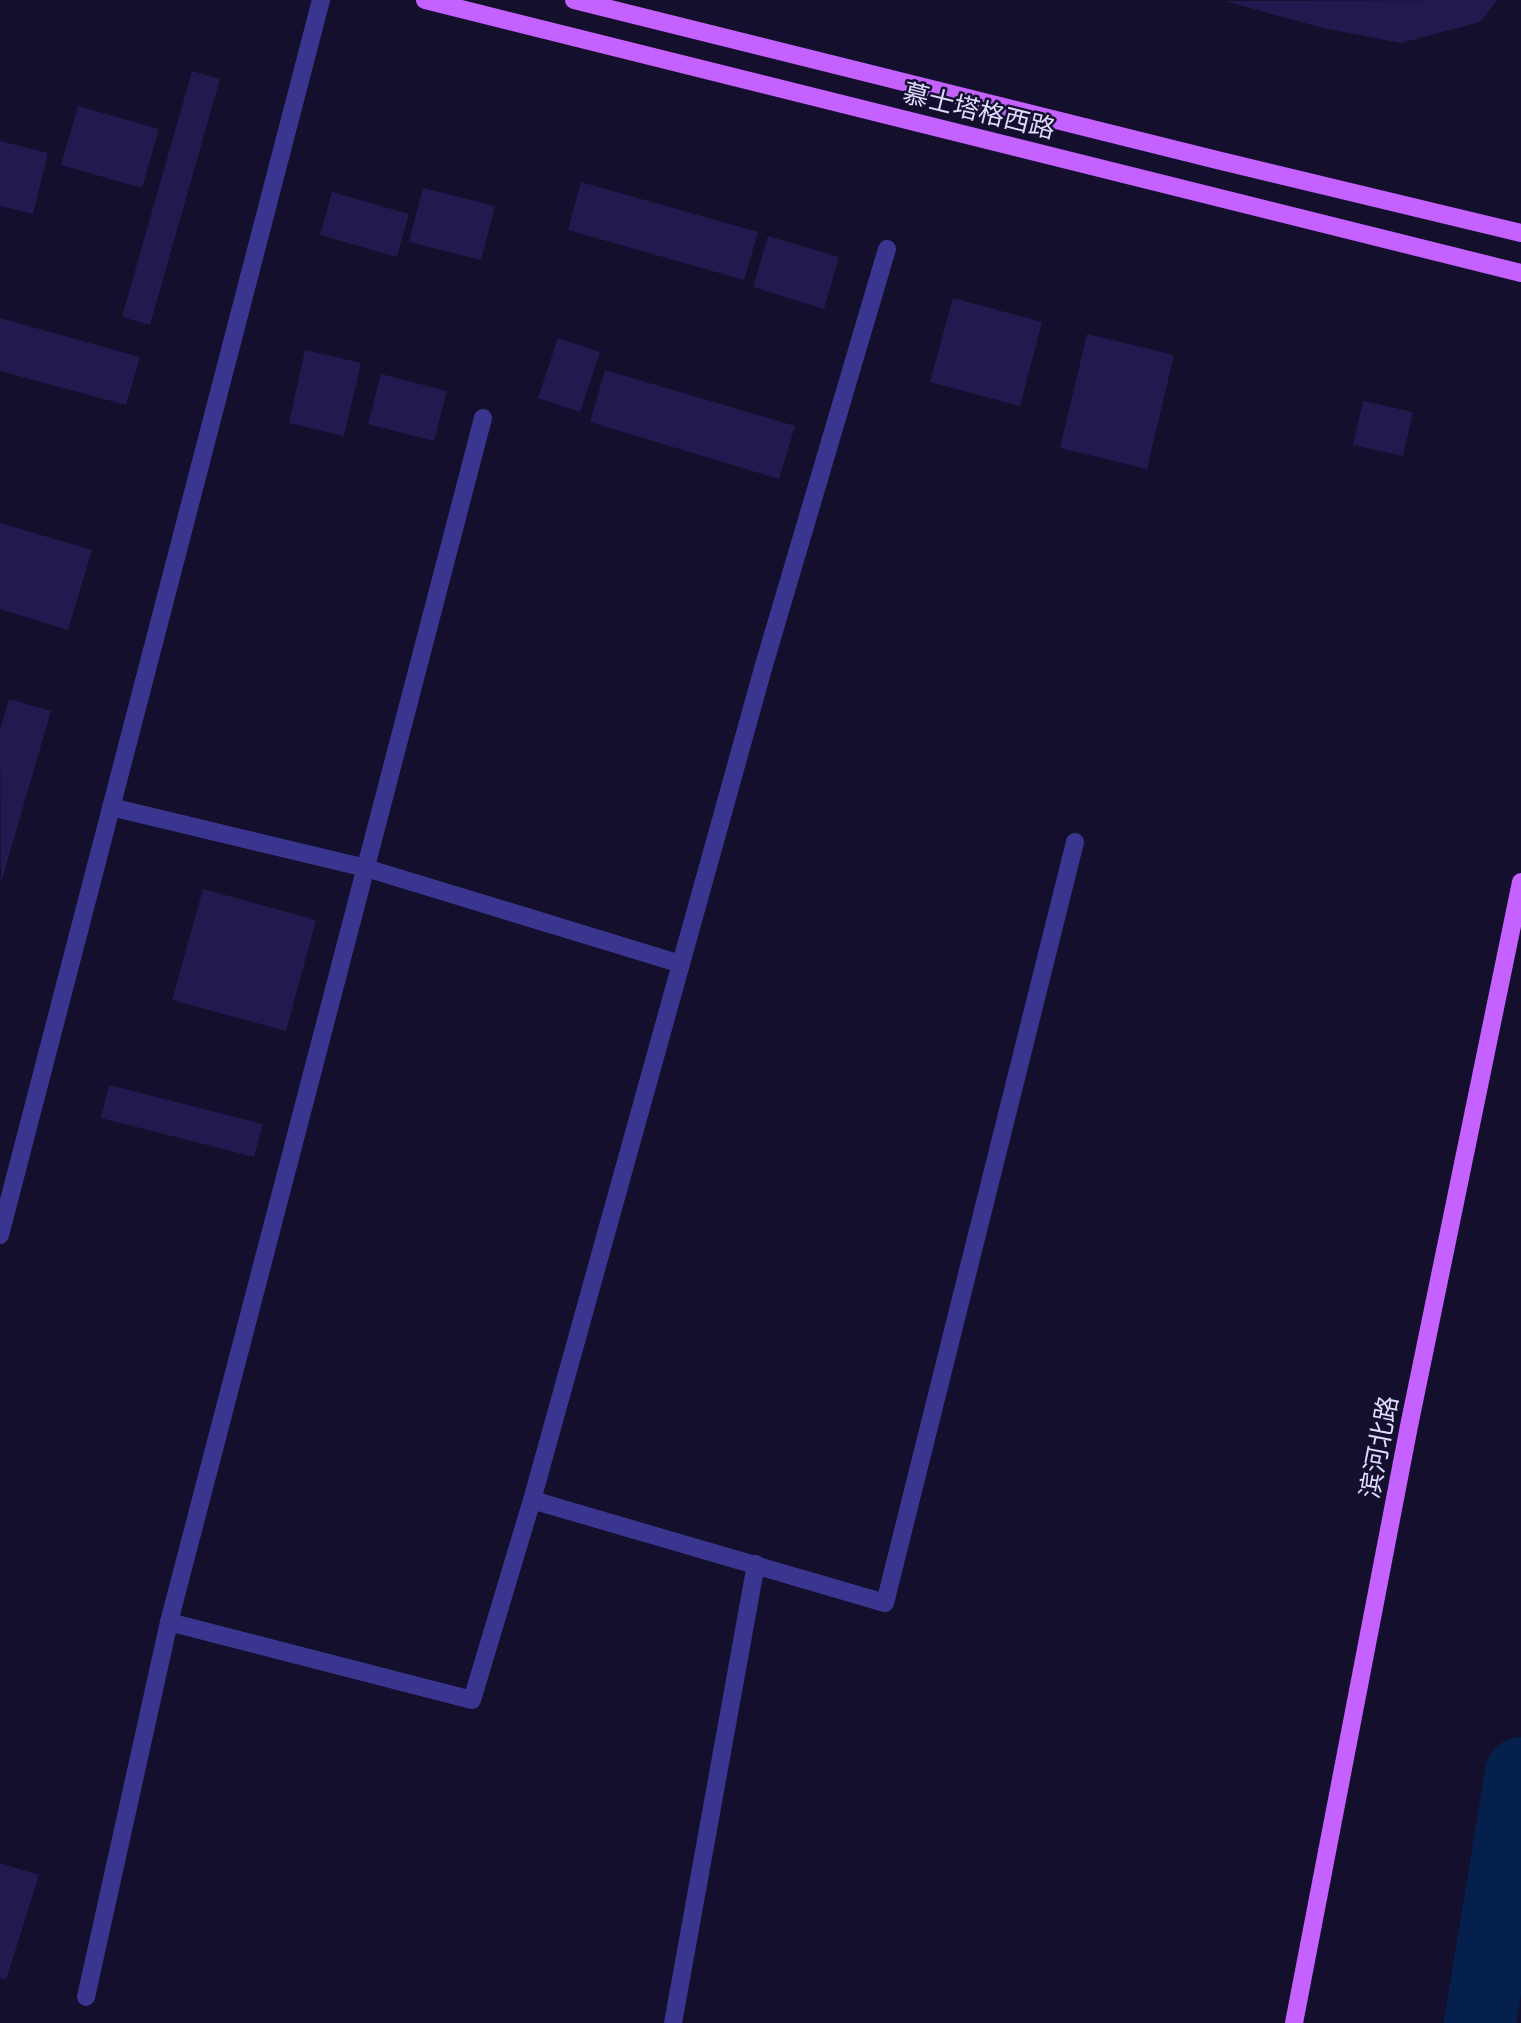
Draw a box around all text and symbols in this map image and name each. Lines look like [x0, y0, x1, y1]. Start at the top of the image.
street label: 慕士塔格西路 [899, 73, 1060, 148]
street label: 滨河北路 [1349, 1392, 1408, 1502]

